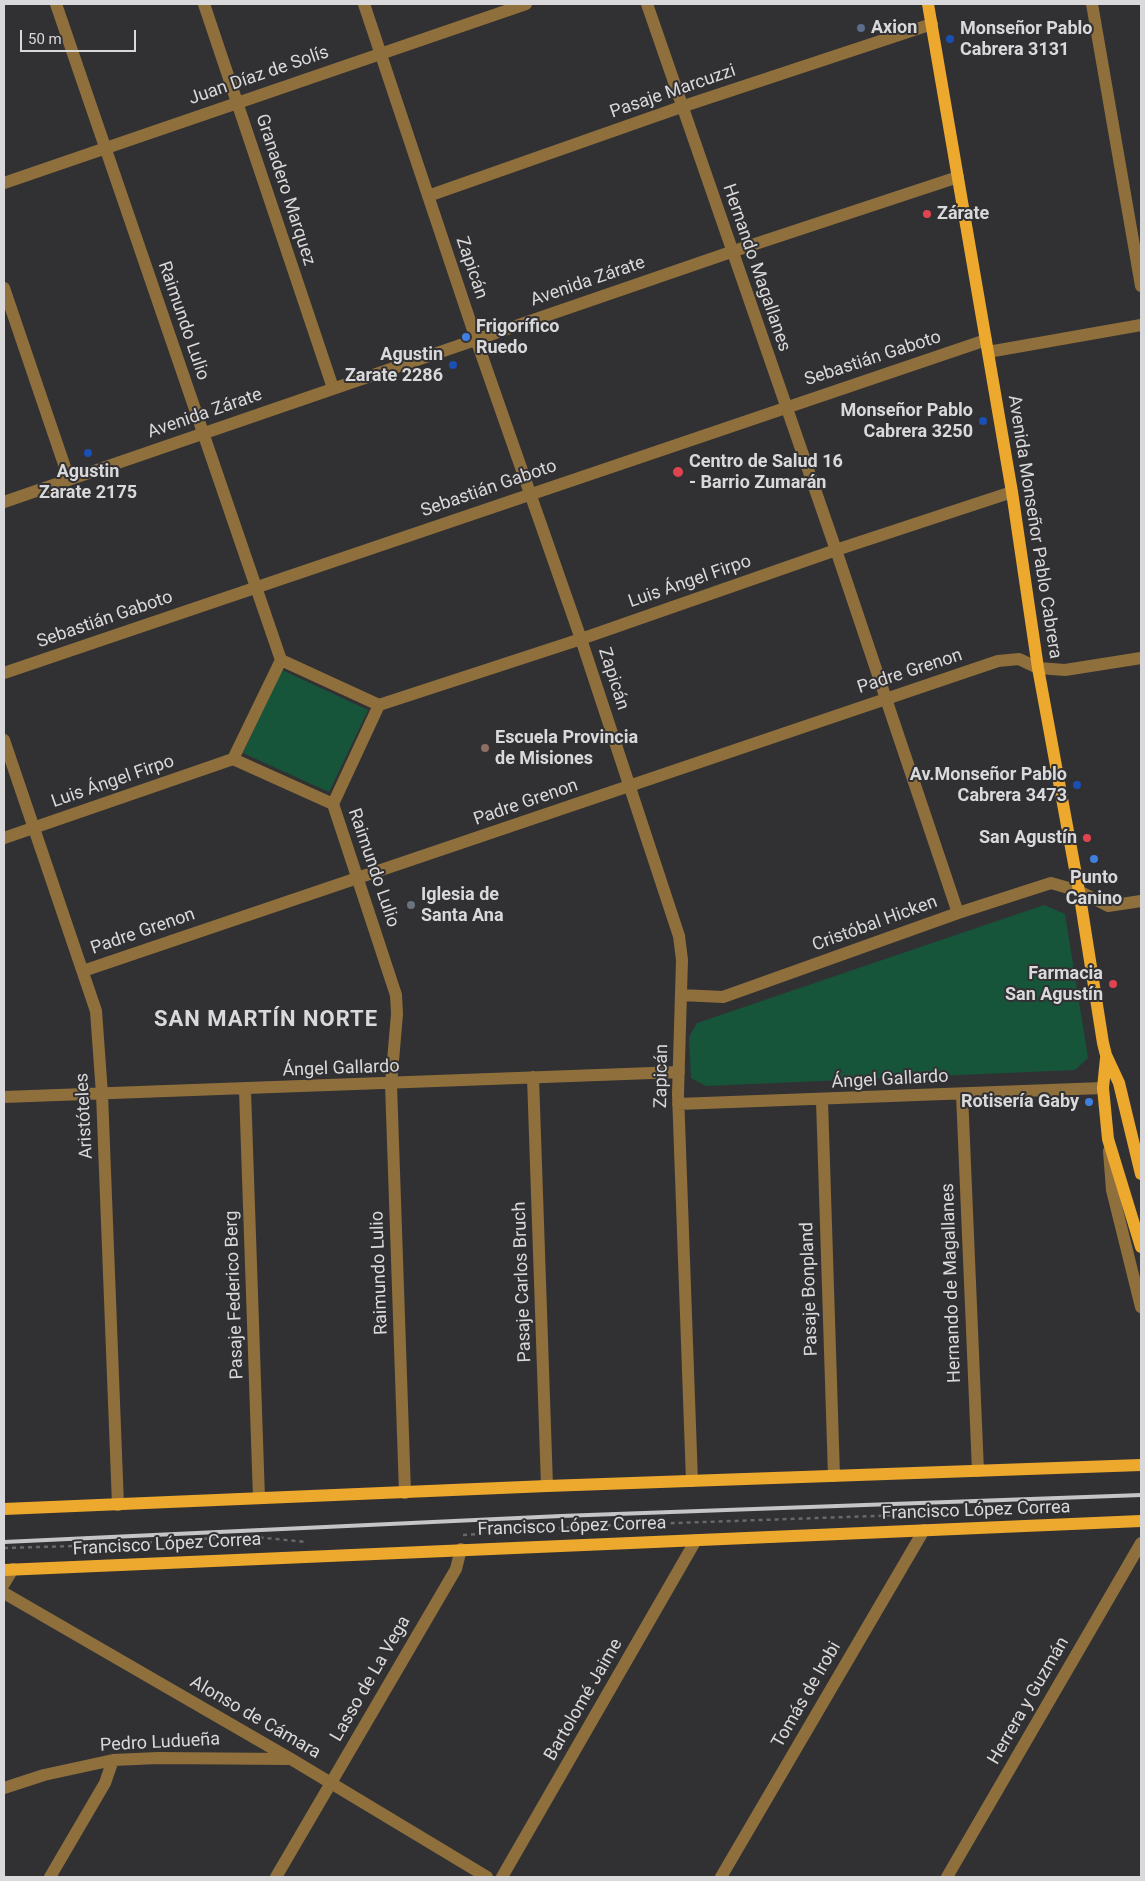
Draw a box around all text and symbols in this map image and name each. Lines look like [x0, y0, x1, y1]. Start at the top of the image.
place label: Axion [871, 17, 917, 39]
place label: Monseñor Pablo Cabrera 3131 [960, 18, 1092, 60]
scale bar [22, 20, 139, 52]
marker: Axion [855, 22, 867, 34]
text: 50 m [28, 30, 62, 48]
marker: Monseñor Pablo Cabrera 3131 [944, 33, 956, 45]
street label: Juan Díaz de Solís [186, 42, 332, 110]
street label: Pasaje Marcuzzi [607, 60, 739, 124]
street label: Granadero Marquez [250, 112, 320, 268]
street label: Hernando Magallanes [717, 181, 795, 355]
place label: Zárate [937, 203, 989, 225]
marker: Zárate [921, 208, 933, 220]
street label: Zapicán [450, 234, 492, 302]
street label: Avenida Zárate [528, 252, 648, 312]
street label: Raimundo Lulio [153, 259, 213, 383]
place label: Frigorífico Ruedo [476, 316, 559, 358]
street label: Sebastián Gaboto [802, 327, 944, 391]
marker: Frigorífico Ruedo [460, 331, 472, 343]
place label: Agustin Zarate 2286 [345, 344, 443, 386]
marker: Agustin Zarate 2286 [447, 359, 459, 371]
street label: Avenida Zárate [145, 384, 265, 444]
street label: Avenida Monseñor Pablo Cabrera [1002, 394, 1066, 660]
place label: Monseñor Pablo Cabrera 3250 [841, 400, 973, 442]
marker: Monseñor Pablo Cabrera 3250 [977, 415, 989, 427]
marker: Agustin Zarate 2175 [82, 447, 94, 459]
place label: Centro de Salud 16 - Barrio Zumarán [689, 451, 843, 494]
street label: Sebastián Gaboto [418, 456, 560, 522]
place label: Agustin Zarate 2175 [39, 461, 137, 504]
marker: Centro de Salud 16 - Barrio Zumarán [671, 465, 685, 479]
street label: Luis Ángel Firpo [626, 551, 754, 613]
street label: Sebastián Gaboto [34, 587, 176, 653]
street label: Zapicán [593, 645, 633, 713]
street label: Padre Grenon [855, 645, 965, 699]
place label: Escuela Provincia de Misiones [495, 727, 638, 770]
marker: Escuela Provincia de Misiones [479, 742, 491, 754]
street label: Luis Ángel Firpo [49, 751, 177, 813]
place label: Av.Monseñor Pablo Cabrera 3473 [910, 764, 1067, 806]
street label: Padre Grenon [471, 775, 581, 831]
marker: Av.Monseñor Pablo Cabrera 3473 [1071, 779, 1083, 791]
street label: Raimundo Lulio [343, 806, 403, 930]
place label: San Agustín [979, 827, 1077, 849]
marker: San Agustín [1081, 832, 1093, 844]
marker: Punto Canino [1088, 853, 1100, 865]
place label: Punto Canino [1066, 867, 1122, 910]
place label: Iglesia de Santa Ana [421, 884, 504, 926]
street label: Cristóbal Hicken [810, 891, 940, 957]
marker: Iglesia de Santa Ana [405, 899, 417, 911]
street label: Padre Grenon [88, 904, 198, 960]
place label: Farmacia San Agustín [1005, 963, 1103, 1006]
marker: Farmacia San Agustín [1107, 978, 1119, 990]
district label: SAN MARTÍN NORTE [152, 1007, 380, 1033]
street label: Zapicán [651, 1044, 673, 1108]
street label: Ángel Gallardo [282, 1056, 400, 1082]
street label: Ángel Gallardo [831, 1066, 949, 1094]
street label: Aristóteles [72, 1072, 98, 1160]
place label: Rotisería Gaby [961, 1091, 1079, 1113]
marker: Rotisería Gaby [1083, 1096, 1095, 1108]
street label: Hernando de Magallanes [938, 1183, 966, 1383]
street label: Pasaje Carlos Bruch [509, 1201, 537, 1363]
street label: Pasaje Federico Berg [221, 1210, 249, 1380]
street label: Raimundo Lulio [367, 1211, 393, 1335]
street label: Pasaje Bonpland [797, 1222, 823, 1356]
street label: Francisco López Correa [881, 1497, 1071, 1525]
street label: Francisco López Correa [477, 1513, 667, 1541]
street label: Francisco López Correa [72, 1529, 262, 1561]
street label: Lasso de La Vega [326, 1612, 416, 1746]
street label: Herrera y Guzmán [984, 1633, 1074, 1769]
street label: Bartolomé Jaime [540, 1635, 628, 1765]
street label: Tomás de Irobi [768, 1638, 846, 1752]
street label: Alonso de Cámara [186, 1672, 324, 1764]
street label: Pedro Ludueña [99, 1729, 221, 1757]

